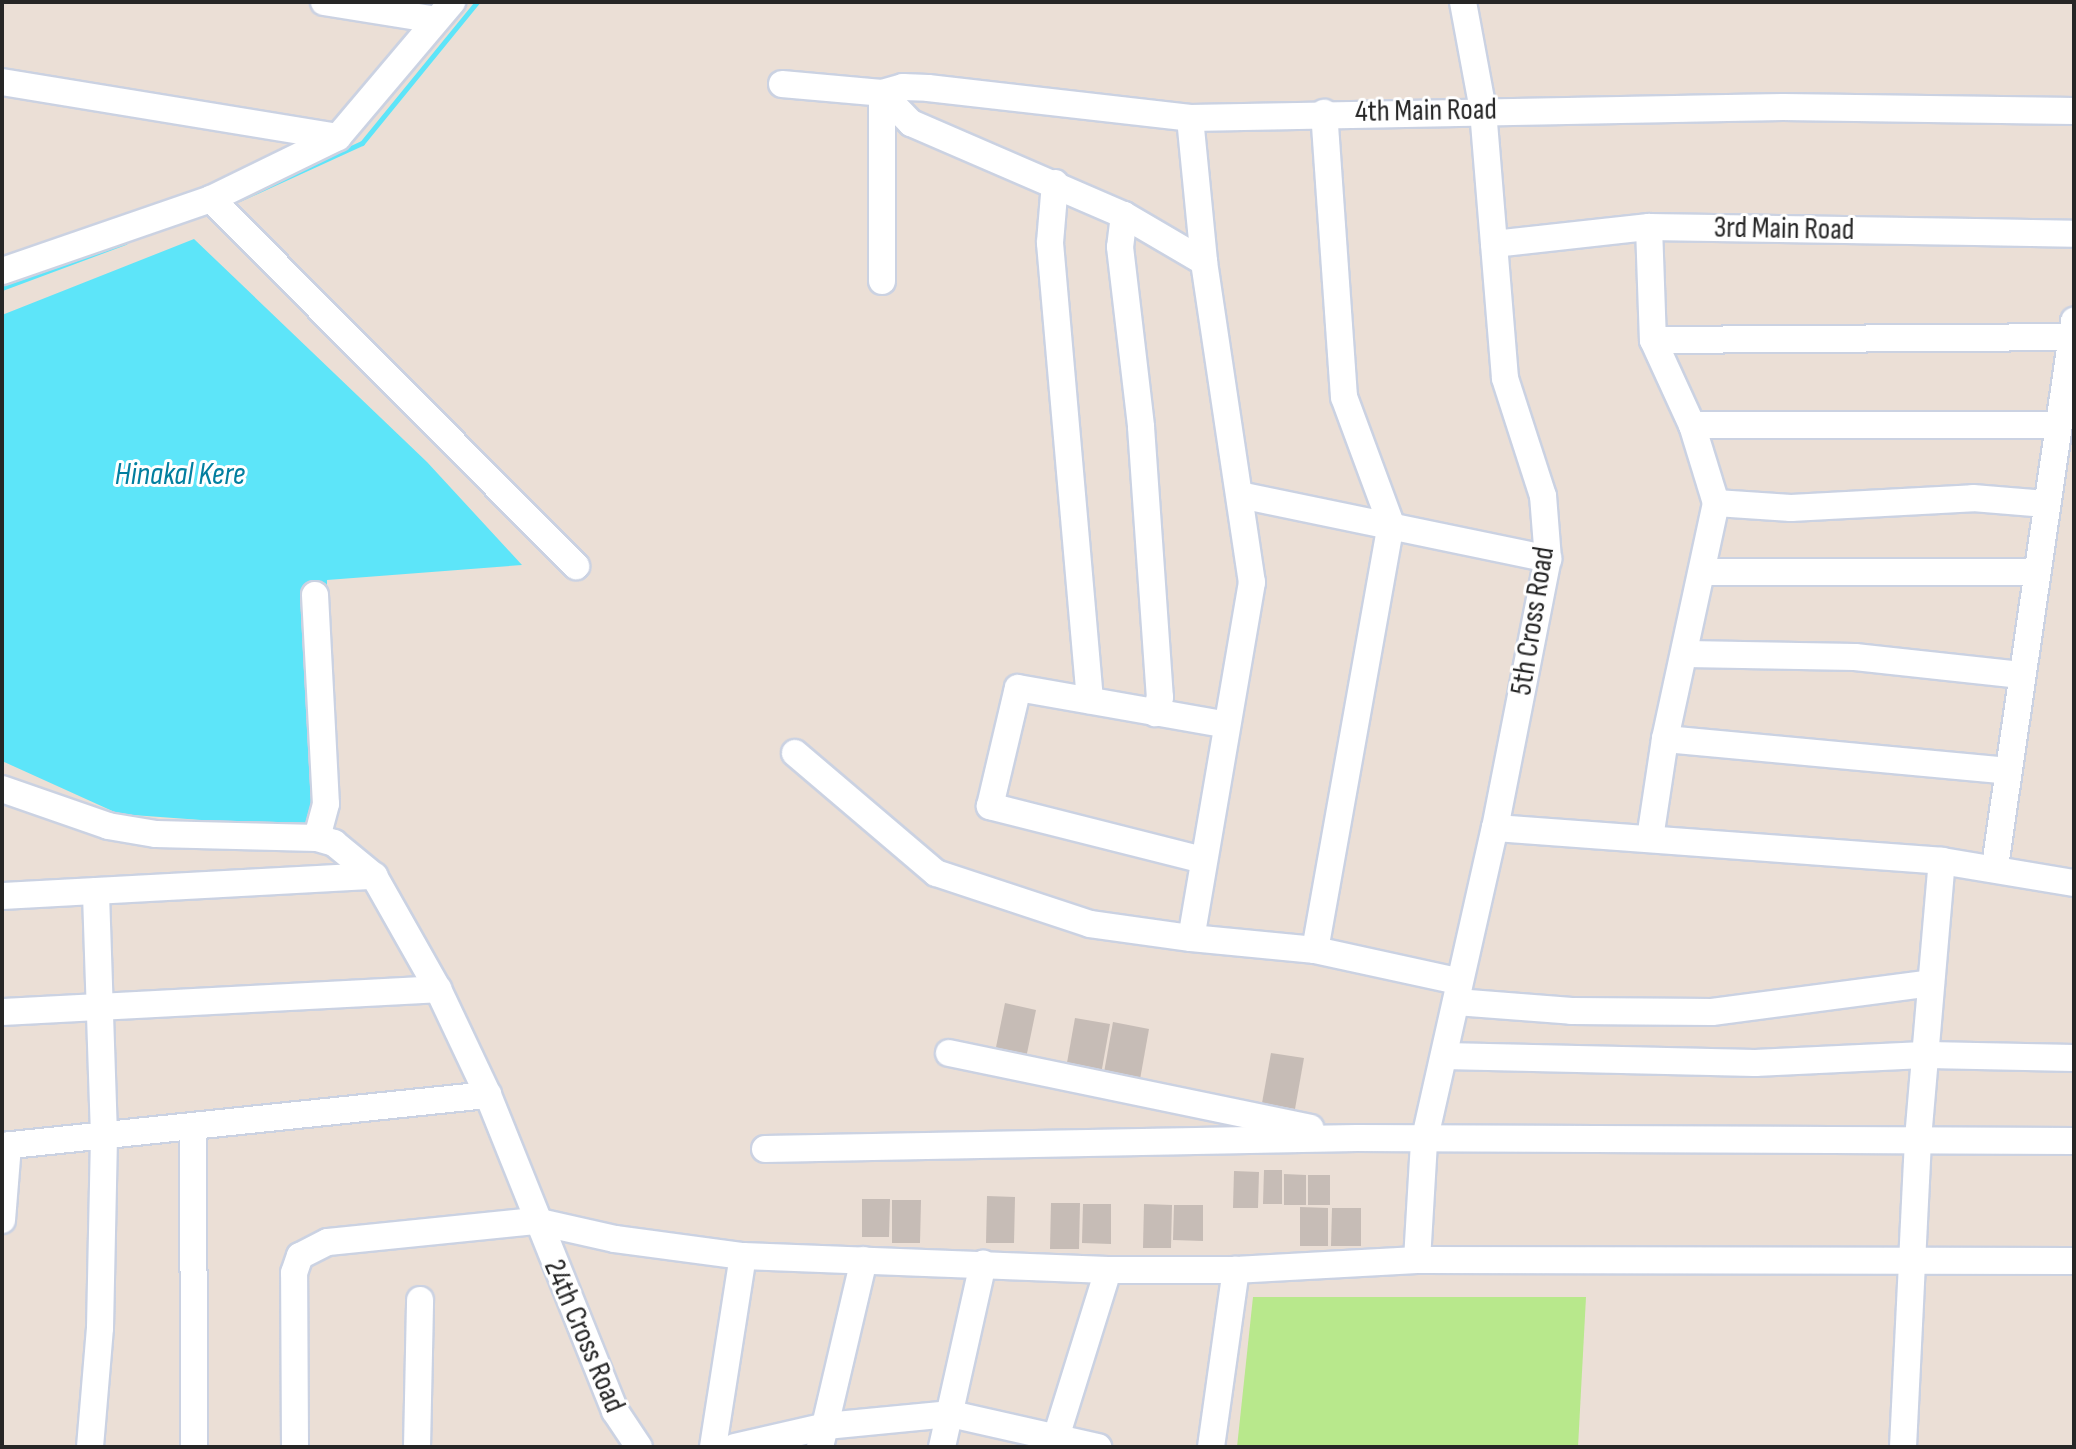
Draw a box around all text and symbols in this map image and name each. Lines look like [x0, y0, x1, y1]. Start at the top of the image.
street label: 4th Main Road [1355, 92, 1497, 130]
street label: 3rd Main Road [1713, 210, 1855, 248]
water label: Hinakal Kere [115, 456, 245, 494]
street label: 5th Cross Road [1504, 544, 1562, 698]
street label: 24th Cross Road [536, 1254, 632, 1418]

